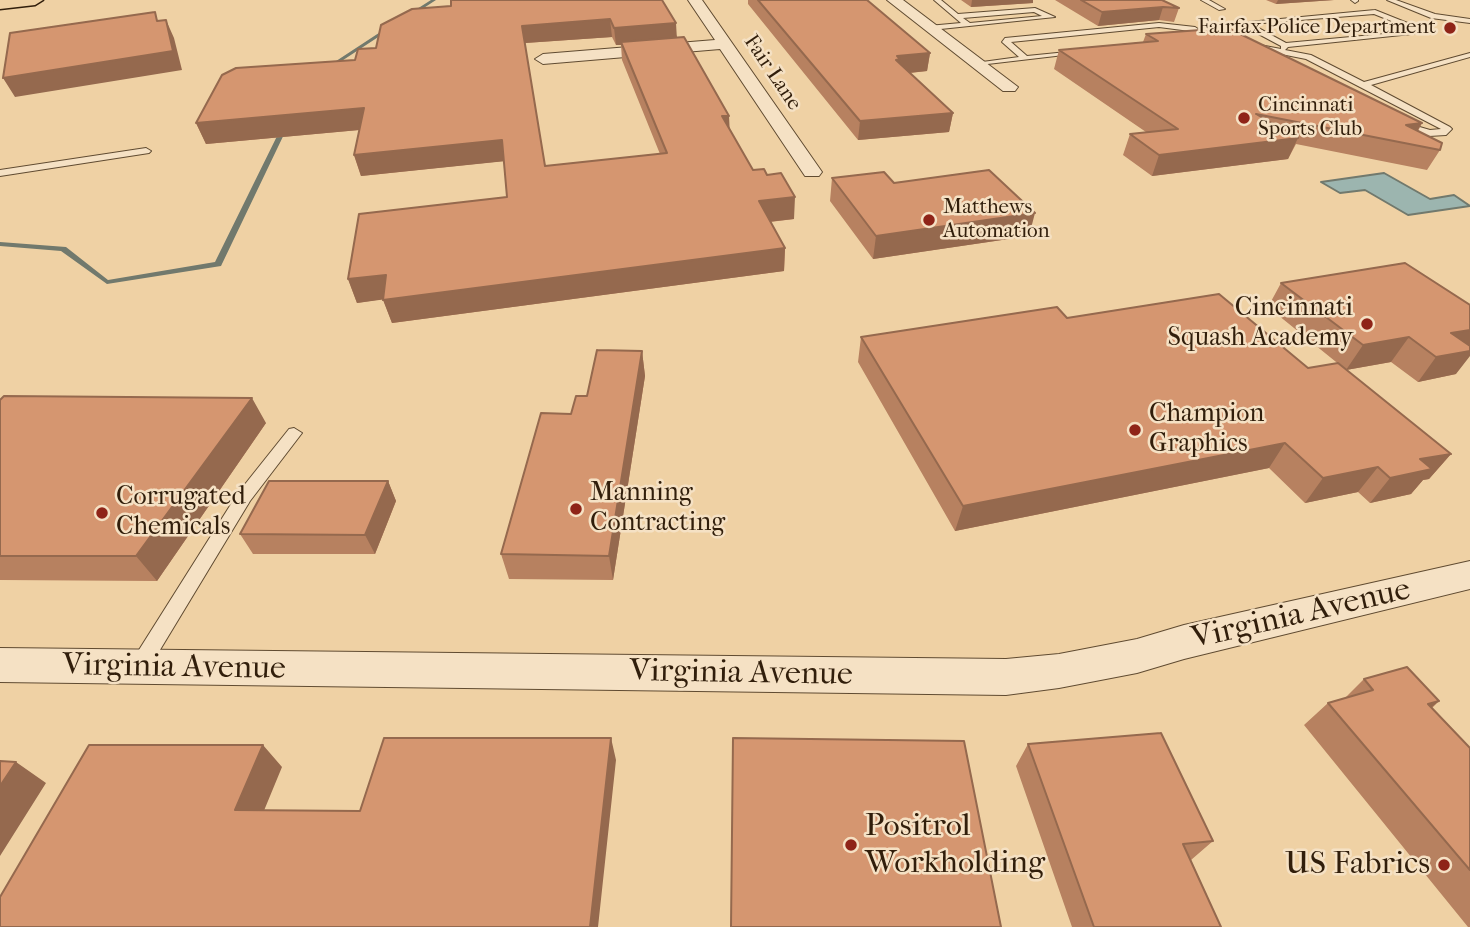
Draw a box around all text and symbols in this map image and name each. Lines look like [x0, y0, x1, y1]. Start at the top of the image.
place label: Fairfax Police Department [1198, 15, 1436, 41]
marker: Fairfax Police Department [1442, 20, 1458, 36]
street label: Fair Lane [738, 31, 806, 115]
place label: Cincinnati Sports Club [1258, 93, 1362, 143]
marker: Cincinnati Sports Club [1236, 110, 1252, 126]
place label: Matthews Automation [943, 195, 1050, 245]
marker: Matthews Automation [921, 212, 937, 228]
place label: Cincinnati Squash Academy [1168, 293, 1353, 354]
marker: Cincinnati Squash Academy [1359, 316, 1375, 332]
place label: Champion Graphics [1149, 399, 1264, 460]
marker: Champion Graphics [1127, 422, 1143, 438]
place label: Manning Contracting [590, 478, 725, 540]
place label: Corrugated Chemicals [116, 482, 246, 544]
marker: Manning Contracting [568, 501, 584, 517]
marker: Corrugated Chemicals [94, 505, 110, 521]
street label: Virginia Avenue [1188, 571, 1414, 659]
street label: Virginia Avenue [62, 647, 286, 689]
street label: Virginia Avenue [629, 653, 853, 695]
place label: Positrol Workholding [865, 808, 1045, 883]
marker: Positrol Workholding [843, 837, 859, 853]
place label: US Fabrics [1285, 846, 1430, 884]
marker: US Fabrics [1436, 857, 1452, 873]

